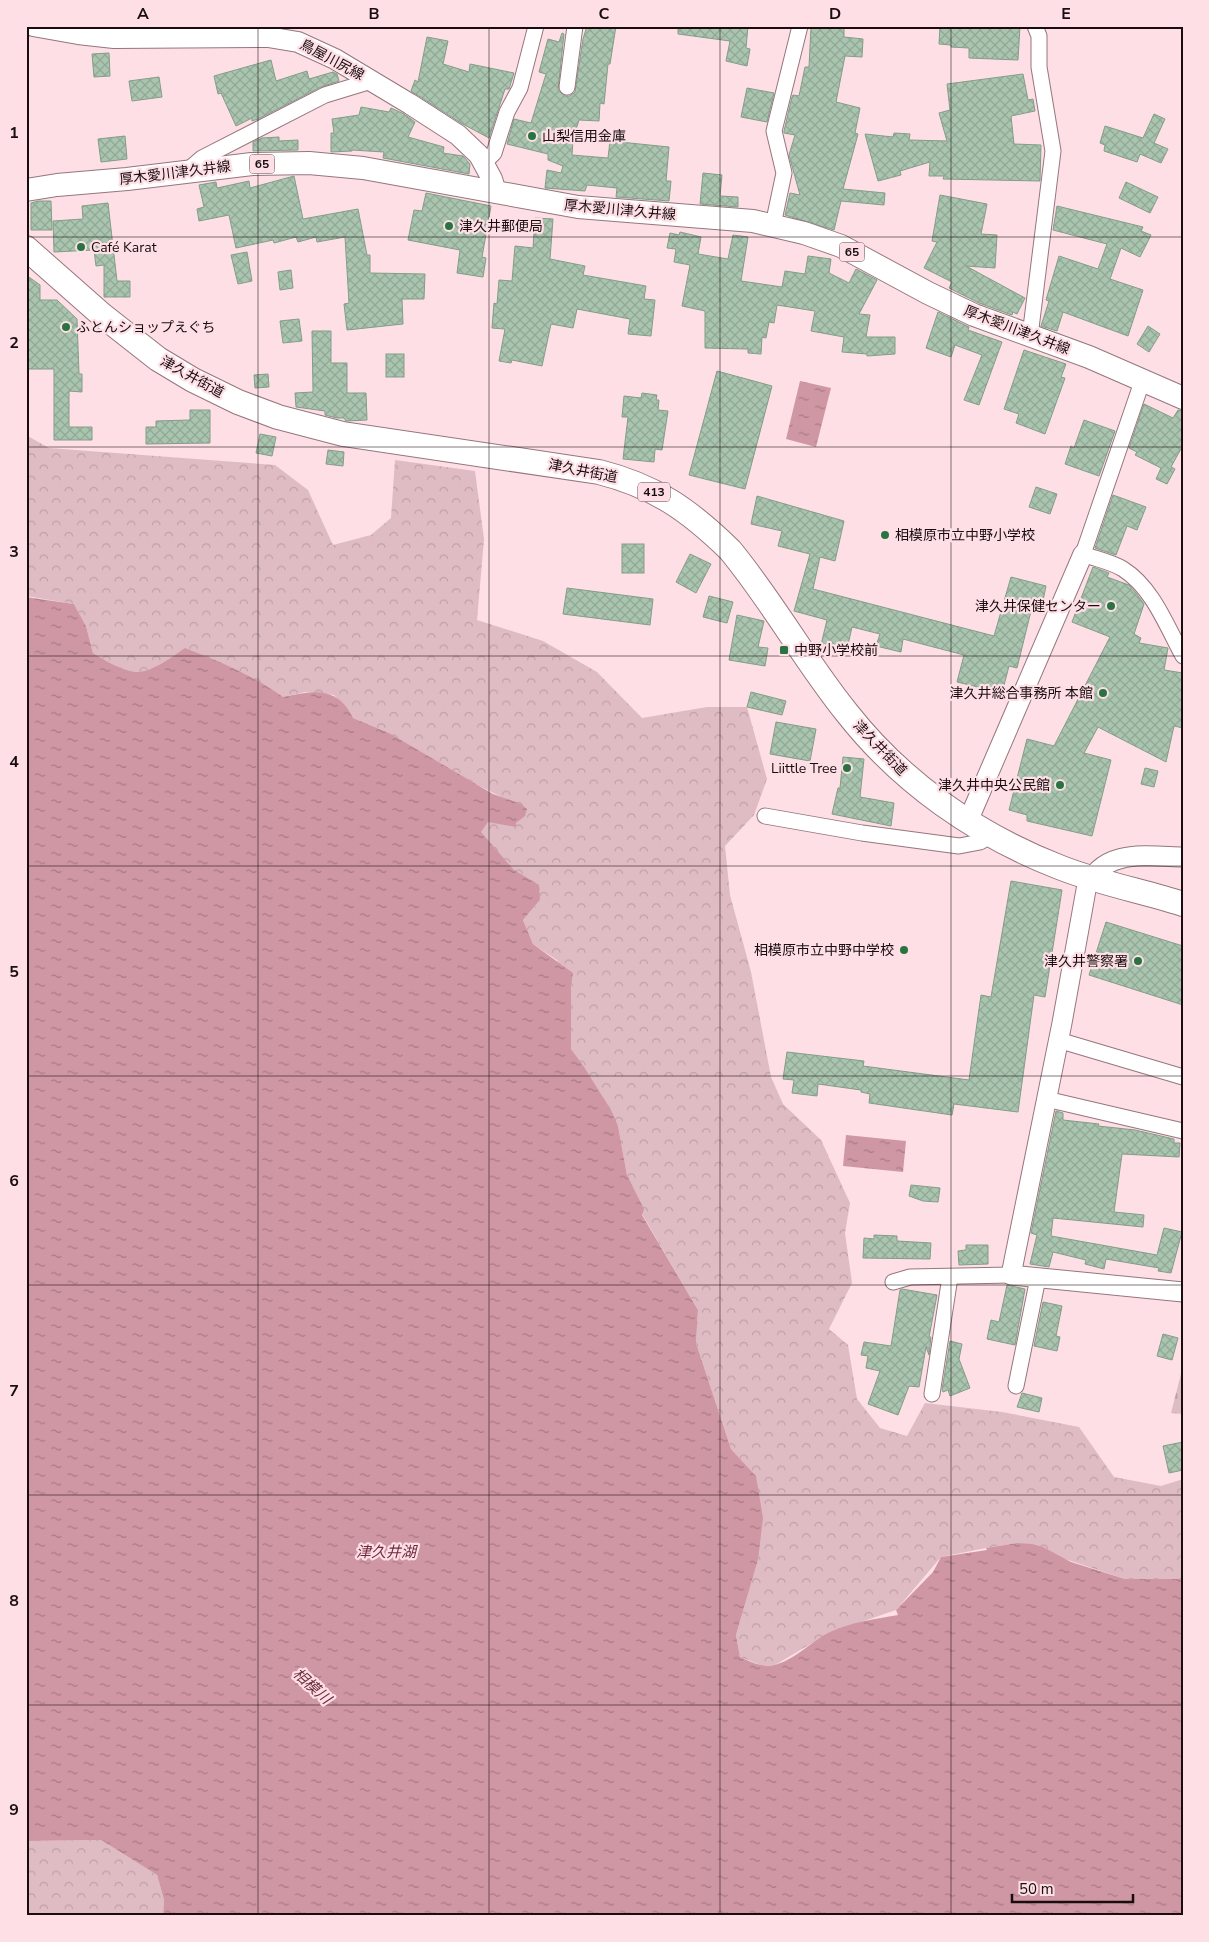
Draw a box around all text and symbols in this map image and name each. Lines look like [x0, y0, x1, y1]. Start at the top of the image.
text: A [137, 3, 149, 25]
text: B [368, 3, 380, 25]
text: C [599, 3, 610, 25]
text: D [829, 3, 841, 25]
text: E [1061, 3, 1071, 25]
street label: 鳥屋川尻線 [297, 35, 367, 85]
text: 1 [9, 122, 19, 144]
place label: 山梨信用金庫 [542, 127, 626, 146]
marker: 山梨信用金庫 [526, 130, 538, 142]
road number: 65 [250, 154, 274, 173]
street label: 厚木愛川津久井線 [118, 157, 232, 189]
street label: 厚木愛川津久井線 [563, 196, 677, 224]
place label: 津久井郵便局 [459, 217, 543, 236]
marker: 津久井郵便局 [443, 220, 455, 232]
place label: Café Karat [91, 238, 157, 257]
marker: Café Karat [75, 241, 87, 253]
road number: 65 [840, 242, 864, 262]
street label: 厚木愛川津久井線 [961, 301, 1073, 359]
place label: ふとんショップえぐち [76, 318, 216, 337]
marker: ふとんショップえぐち [60, 321, 72, 333]
text: 2 [9, 332, 19, 354]
street label: 津久井街道 [157, 352, 227, 402]
street label: 津久井街道 [547, 455, 619, 487]
road number: 413 [638, 482, 670, 502]
place label: 相模原市立中野小学校 [895, 526, 1035, 545]
marker: 相模原市立中野小学校 [879, 529, 891, 541]
text: 3 [9, 541, 19, 563]
place label: 津久井保健センター [975, 597, 1101, 616]
marker: 津久井保健センター [1105, 600, 1117, 612]
place label: 中野小学校前 [794, 641, 878, 660]
marker: 中野小学校前 [778, 644, 790, 656]
place label: 津久井総合事務所 本館 [949, 684, 1093, 703]
marker: 津久井総合事務所 本館 [1097, 687, 1109, 699]
street label: 津久井街道 [849, 716, 911, 780]
text: 4 [9, 751, 19, 773]
place label: Liittle Tree [771, 759, 837, 778]
marker: Liittle Tree [841, 762, 853, 774]
place label: 津久井中央公民館 [938, 776, 1050, 795]
marker: 津久井中央公民館 [1054, 779, 1066, 791]
place label: 相模原市立中野中学校 [754, 941, 894, 960]
marker: 相模原市立中野中学校 [898, 944, 910, 956]
place label: 津久井警察署 [1044, 952, 1128, 971]
marker: 津久井警察署 [1132, 955, 1144, 967]
text: 5 [9, 961, 19, 983]
text: 6 [9, 1170, 19, 1192]
text: 7 [9, 1380, 19, 1402]
water label: 津久井湖 [356, 1542, 418, 1562]
text: 8 [9, 1590, 19, 1612]
water label: 相模川 [289, 1664, 337, 1710]
text: 9 [9, 1799, 19, 1821]
scale bar [1012, 1872, 1133, 1904]
text: 50 m [1019, 1879, 1054, 1899]

